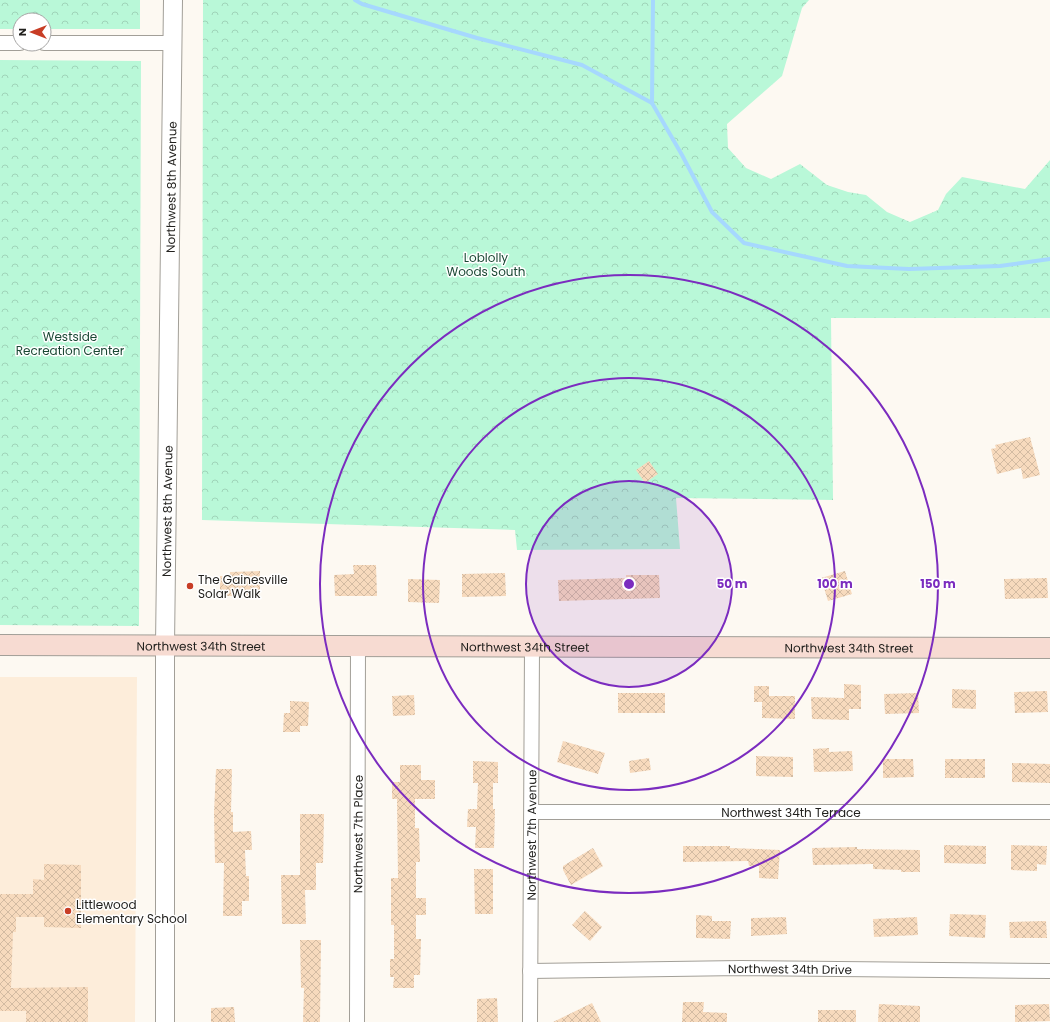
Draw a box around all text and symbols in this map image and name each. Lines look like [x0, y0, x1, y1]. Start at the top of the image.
north arrow [12, 12, 52, 52]
text: N [14, 28, 30, 36]
street label: Northwest 8th Avenue [161, 121, 180, 253]
park label: Loblolly Woods South [446, 249, 526, 280]
park label: Westside Recreation Center [16, 328, 125, 359]
street label: Northwest 8th Avenue [157, 445, 176, 577]
place label: The Gainesville Solar Walk [198, 571, 288, 602]
text: 50 m [717, 575, 748, 592]
text: 100 m [817, 575, 853, 592]
text: 150 m [920, 575, 956, 592]
centre of rings [622, 577, 636, 591]
marker: The Gainesville Solar Walk [185, 581, 195, 591]
street label: Northwest 34th Street [137, 637, 265, 654]
street label: Northwest 34th Street [461, 638, 589, 655]
street label: Northwest 34th Street [785, 639, 913, 656]
street label: Northwest 7th Avenue [522, 770, 540, 900]
street label: Northwest 7th Place [349, 775, 366, 893]
street label: Northwest 34th Terrace [721, 804, 861, 821]
place label: Littlewood Elementary School [76, 896, 187, 927]
marker: Littlewood Elementary School [63, 906, 73, 916]
street label: Northwest 34th Drive [728, 959, 852, 978]

